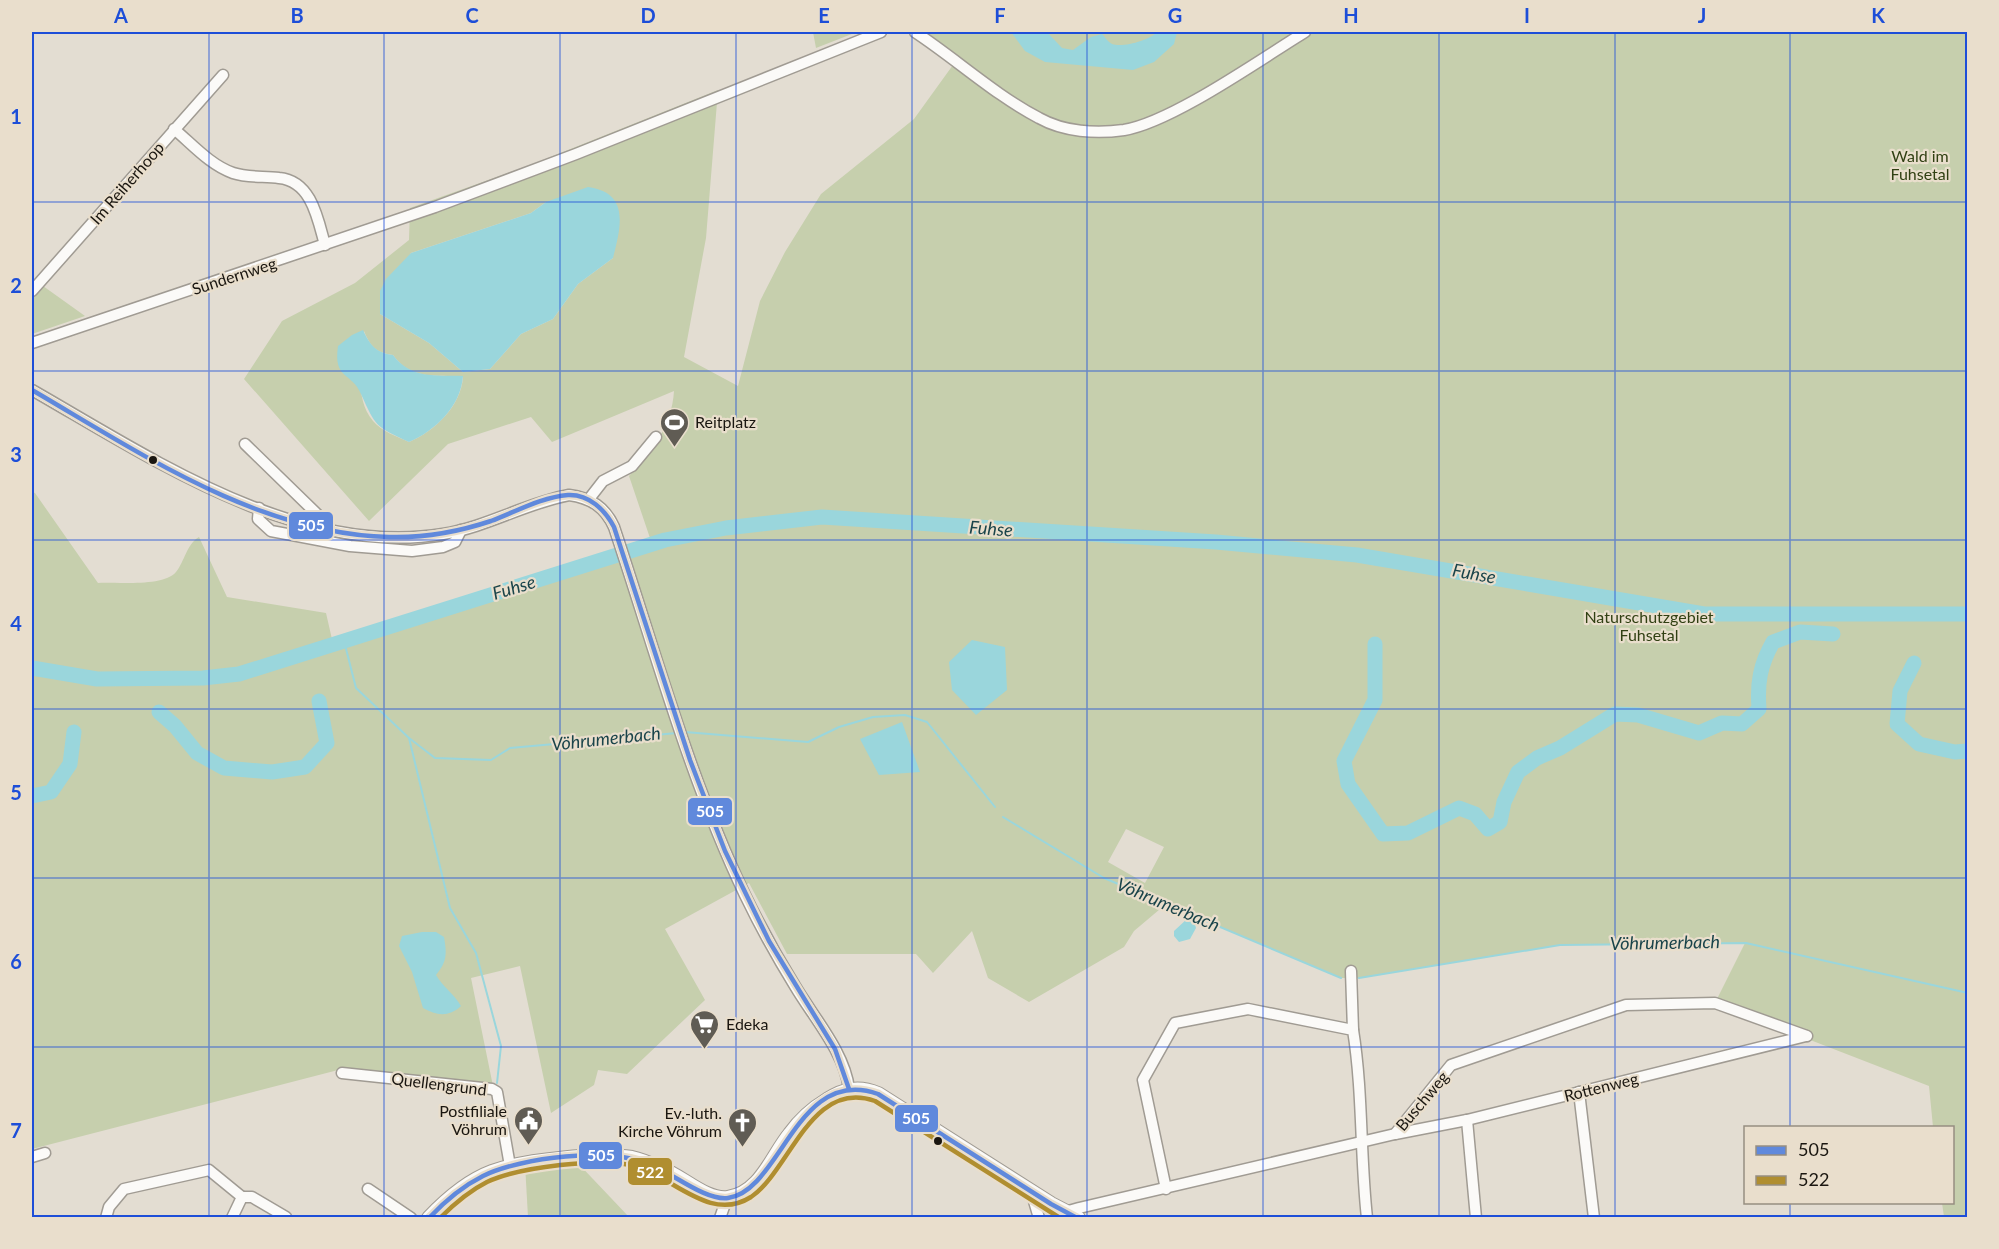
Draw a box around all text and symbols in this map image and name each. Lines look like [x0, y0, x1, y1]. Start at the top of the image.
text: A [113, 3, 128, 27]
text: B [290, 3, 304, 27]
text: C [465, 3, 479, 27]
text: D [640, 3, 656, 27]
text: E [818, 3, 830, 27]
text: F [994, 3, 1006, 27]
text: G [1168, 3, 1182, 27]
text: H [1343, 3, 1359, 27]
text: I [1524, 3, 1530, 27]
text: J [1698, 3, 1706, 27]
text: K [1871, 3, 1885, 27]
text: 1 [10, 104, 22, 128]
street label: Im Reiherhoop [86, 138, 167, 228]
park label: Wald im Fuhsetal [1890, 146, 1950, 183]
street label: Sundernweg [189, 253, 278, 298]
text: 2 [10, 273, 22, 297]
sports icon: Reitplatz [658, 406, 690, 448]
place label: Reitplatz [695, 412, 756, 431]
text: 3 [10, 442, 22, 466]
unlabelled marker [147, 454, 159, 466]
line badge: 505 [288, 511, 334, 540]
text: 505 [297, 515, 325, 534]
water label: Fuhse [969, 516, 1014, 540]
water label: Fuhse [1451, 558, 1498, 588]
water label: Fuhse [490, 570, 538, 604]
park label: Naturschutzgebiet Fuhsetal [1584, 607, 1714, 644]
text: 4 [10, 611, 22, 635]
water label: Vöhrumerbach [550, 721, 662, 755]
text: 5 [10, 780, 22, 804]
line badge: 505 [687, 797, 733, 826]
text: 505 [696, 801, 724, 820]
water label: Vöhrumerbach [1113, 872, 1223, 936]
water label: Vöhrumerbach [1610, 930, 1720, 954]
text: 6 [10, 949, 22, 973]
supermarket icon: Edeka [689, 1008, 721, 1050]
place label: Edeka [726, 1014, 768, 1033]
street label: Buschweg [1391, 1067, 1452, 1134]
street label: Quellengrund [390, 1068, 488, 1099]
street label: Rottenweg [1562, 1068, 1640, 1105]
place label: Postfiliale Vöhrum [439, 1101, 507, 1138]
place label: Ev.-luth. Kirche Vöhrum [618, 1103, 722, 1140]
public building icon: Postfiliale Vöhrum [512, 1104, 544, 1146]
line badge: 505 [894, 1104, 939, 1133]
church icon: Ev.-luth. Kirche Vöhrum [727, 1106, 759, 1148]
text: 505 [902, 1108, 930, 1127]
text: 7 [10, 1118, 22, 1142]
legend [1744, 1126, 1954, 1204]
unlabelled marker [932, 1135, 944, 1147]
text: 505 [1798, 1138, 1829, 1160]
line badge: 505 [578, 1141, 623, 1170]
text: 505 [587, 1145, 615, 1164]
line badge: 522 [627, 1157, 673, 1186]
text: 522 [636, 1162, 664, 1181]
text: 522 [1798, 1168, 1829, 1190]

